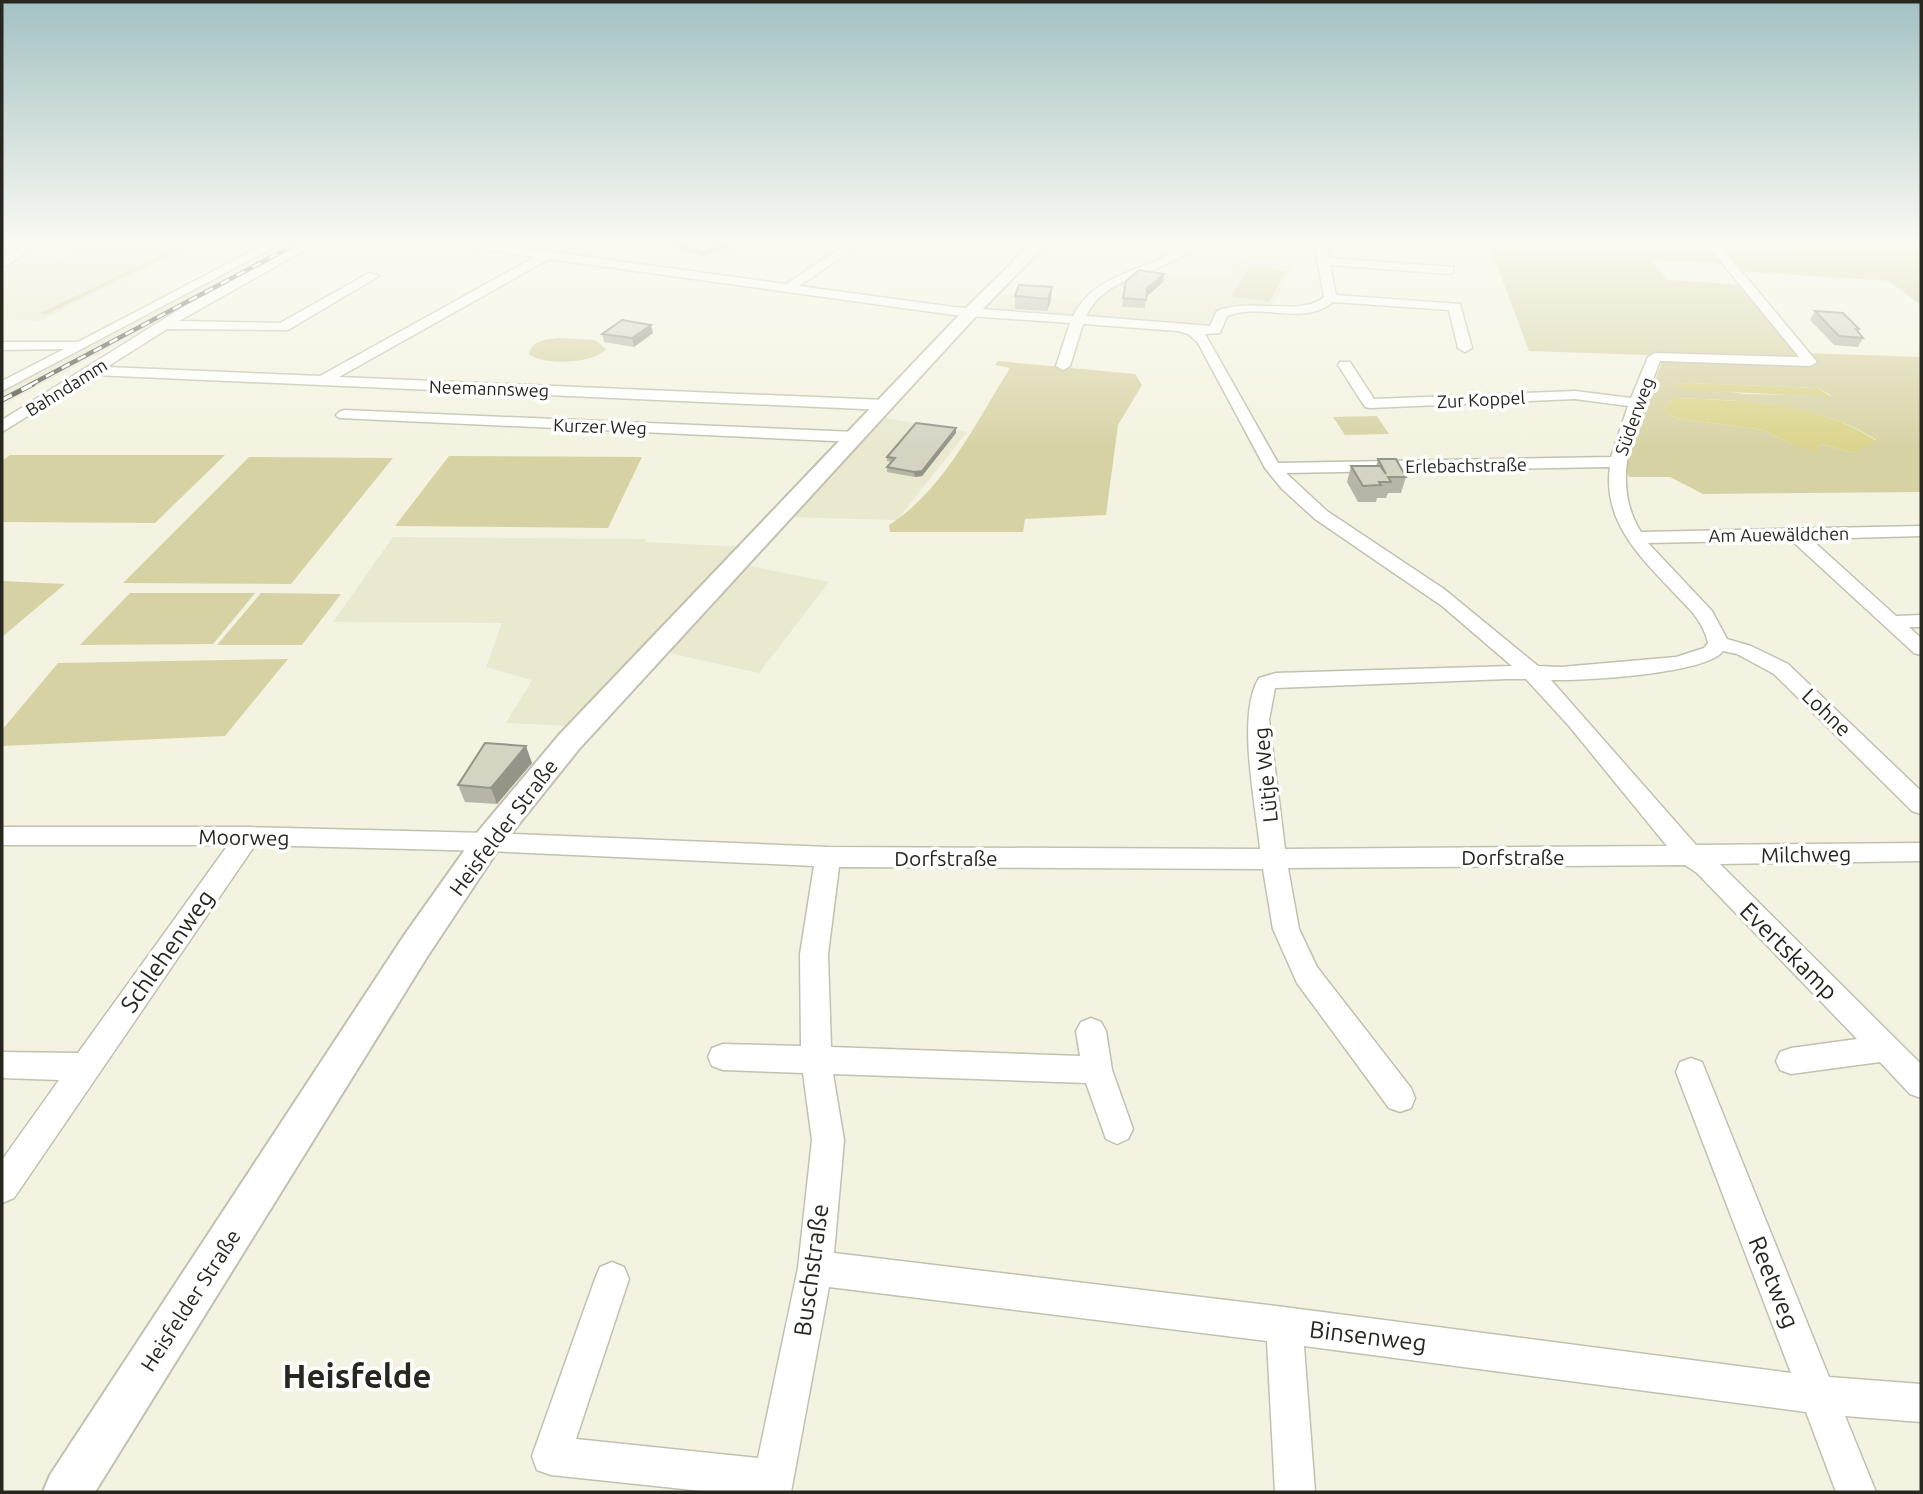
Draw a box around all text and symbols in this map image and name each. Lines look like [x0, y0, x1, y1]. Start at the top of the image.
street label: Bahndamm [22, 354, 110, 420]
street label: Süderweg [1611, 374, 1657, 458]
street label: Neemannsweg [429, 376, 549, 400]
street label: Zur Koppel [1436, 387, 1526, 411]
street label: Kurzer Weg [553, 414, 647, 438]
street label: Erlebachstraße [1405, 454, 1527, 476]
street label: Am Auewäldchen [1709, 523, 1849, 545]
street label: Lohne [1798, 683, 1856, 741]
street label: Lütje Weg [1248, 726, 1282, 824]
street label: Heisfelder Straße [444, 754, 562, 900]
street label: Moorweg [198, 824, 290, 850]
street label: Milchweg [1761, 841, 1851, 867]
street label: Dorfstraße [1461, 845, 1565, 869]
street label: Dorfstraße [894, 846, 998, 870]
street label: Schlehenweg [115, 885, 219, 1017]
street label: Evertskamp [1735, 897, 1843, 1005]
street label: Buschstraße [788, 1202, 834, 1338]
street label: Heisfelder Straße [135, 1225, 245, 1375]
street label: Reetweg [1743, 1232, 1805, 1332]
street label: Binsenweg [1308, 1315, 1428, 1357]
district label: Heisfelde [283, 1357, 431, 1394]

